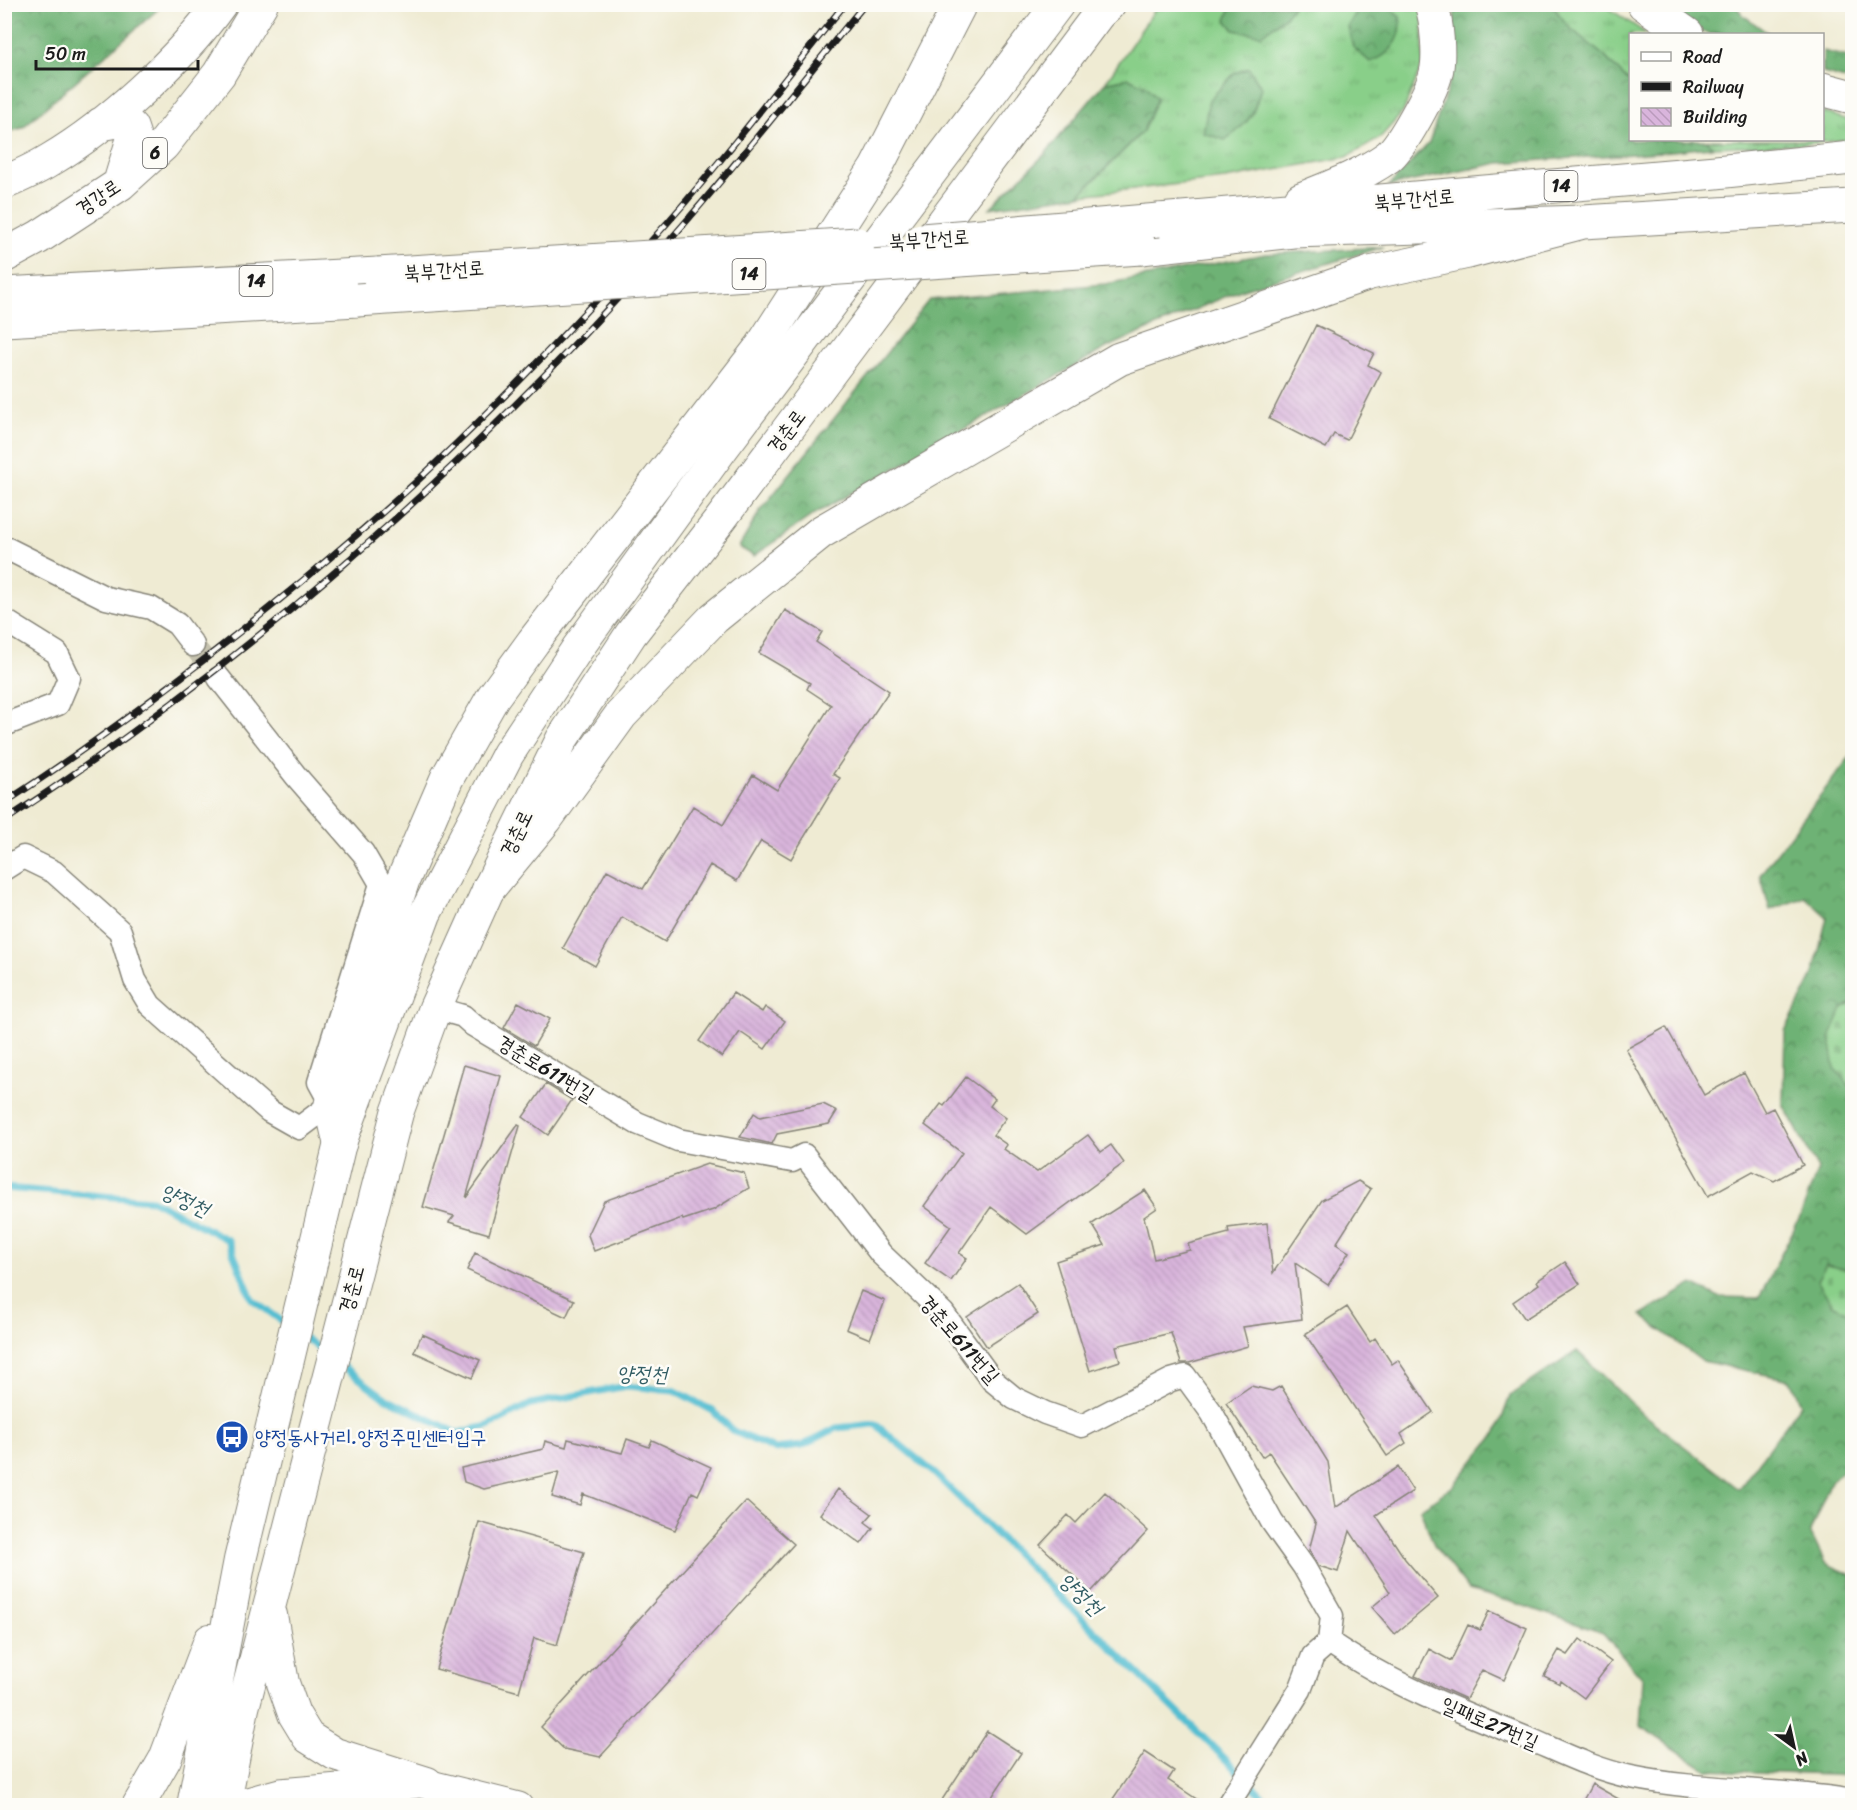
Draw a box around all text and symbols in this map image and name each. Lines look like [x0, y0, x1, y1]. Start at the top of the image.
scale bar [36, 33, 198, 71]
legend [1629, 33, 1824, 141]
text: 50 m [45, 38, 86, 70]
text: Road [1683, 41, 1723, 73]
text: Railway [1683, 71, 1745, 103]
text: Building [1683, 101, 1747, 133]
road number: 6 [143, 138, 167, 168]
street label: 경강로 [68, 169, 128, 225]
road number: 14 [1544, 171, 1578, 201]
street label: 북부간선로 [1372, 179, 1456, 220]
street label: 북부간선로 [888, 219, 970, 260]
street label: 북부간선로 [403, 250, 485, 291]
road number: 14 [732, 259, 766, 289]
road number: 14 [240, 266, 272, 296]
street label: 경춘로 [758, 401, 815, 461]
street label: 경춘로 [490, 804, 543, 863]
street label: 경춘로611번길 [490, 1025, 601, 1111]
water label: 양정천 [154, 1172, 218, 1229]
street label: 경춘로 [328, 1261, 375, 1317]
street label: 경춘로611번길 [911, 1287, 1009, 1392]
water label: 양정천 [616, 1355, 670, 1393]
bus stop icon: 양정동사거리.양정주민센터입구 [214, 1419, 250, 1455]
place label: 양정동사거리.양정주민센터입구 [255, 1420, 486, 1455]
water label: 양정천 [1050, 1563, 1114, 1627]
street label: 일패로27번길 [1435, 1687, 1544, 1760]
north arrow [1764, 1717, 1824, 1777]
text: N [1789, 1743, 1815, 1775]

